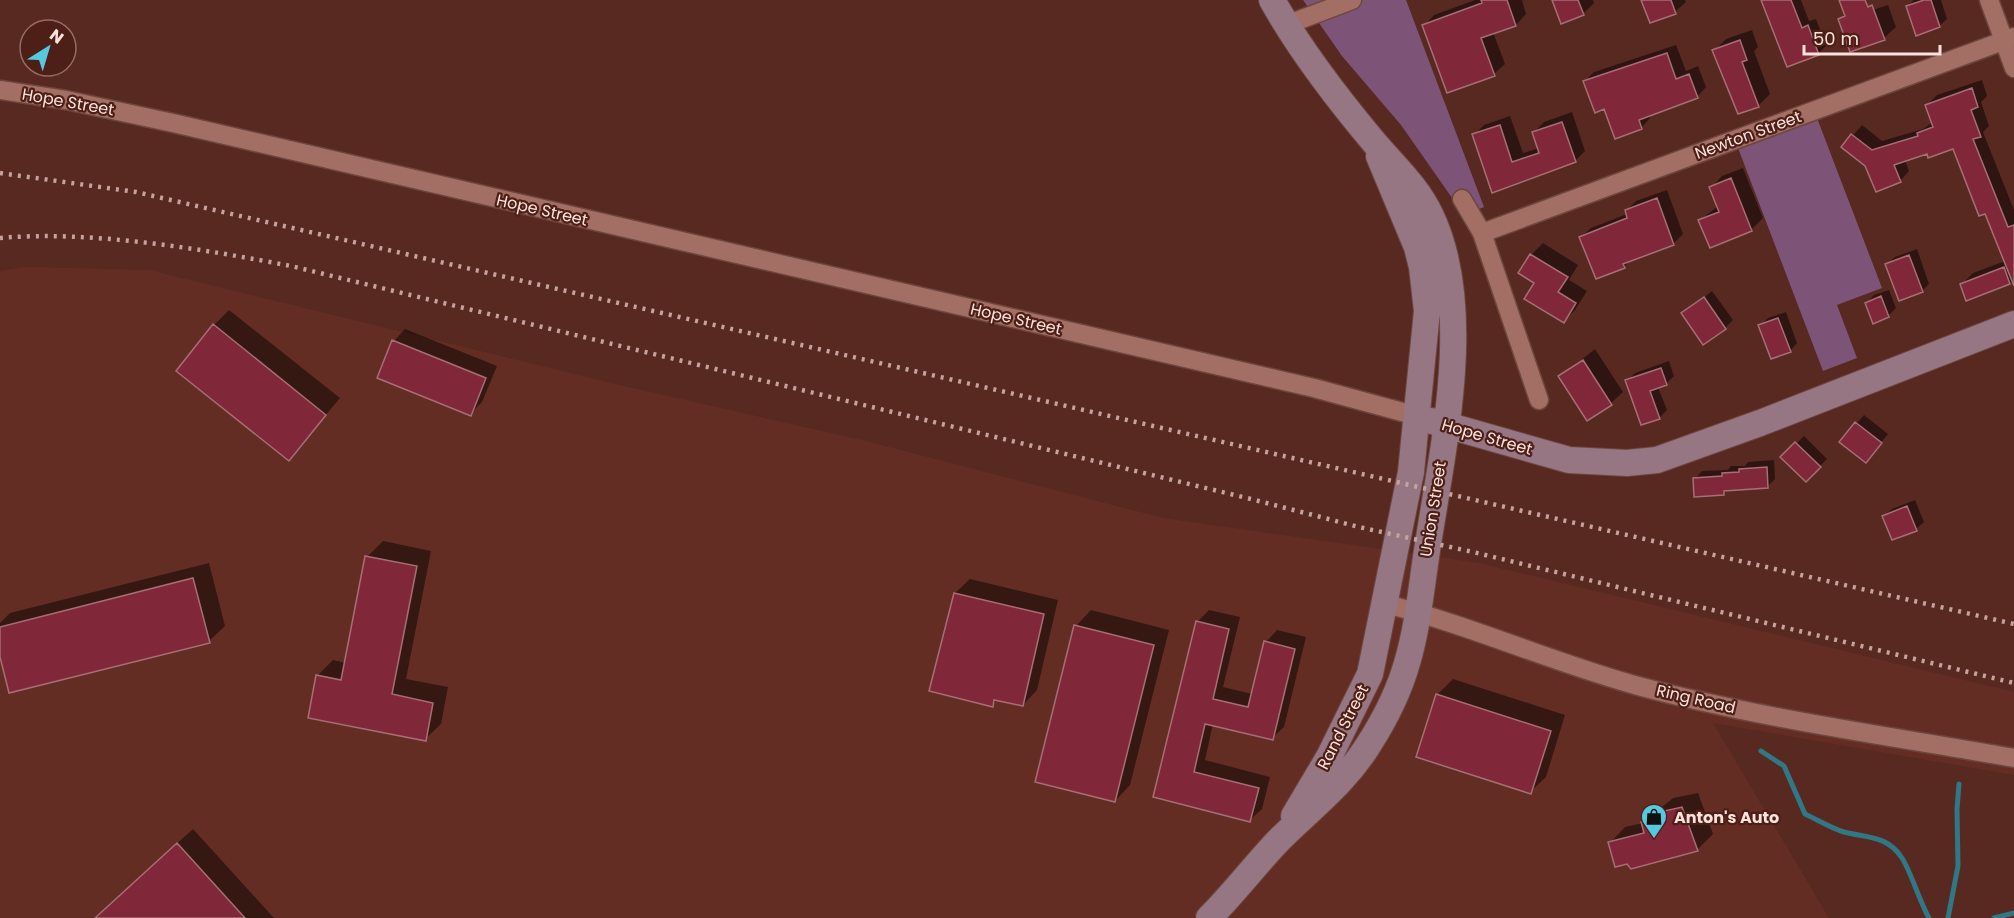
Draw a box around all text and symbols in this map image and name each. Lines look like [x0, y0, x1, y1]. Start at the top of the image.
north arrow [18, 18, 78, 78]
scale bar [1804, 18, 1940, 56]
text: N [45, 24, 68, 49]
text: 50 m [1813, 26, 1859, 51]
street label: Hope Street [20, 83, 116, 121]
street label: Newton Street [1692, 105, 1805, 165]
street label: Hope Street [494, 188, 590, 232]
street label: Hope Street [968, 297, 1064, 341]
street label: Hope Street [1439, 413, 1535, 461]
street label: Union Street [1414, 459, 1452, 558]
street label: Ring Road [1654, 679, 1738, 719]
street label: Rand Street [1312, 680, 1374, 774]
shop icon: Anton's Auto [1639, 802, 1669, 840]
place label: Anton's Auto [1674, 806, 1779, 829]

